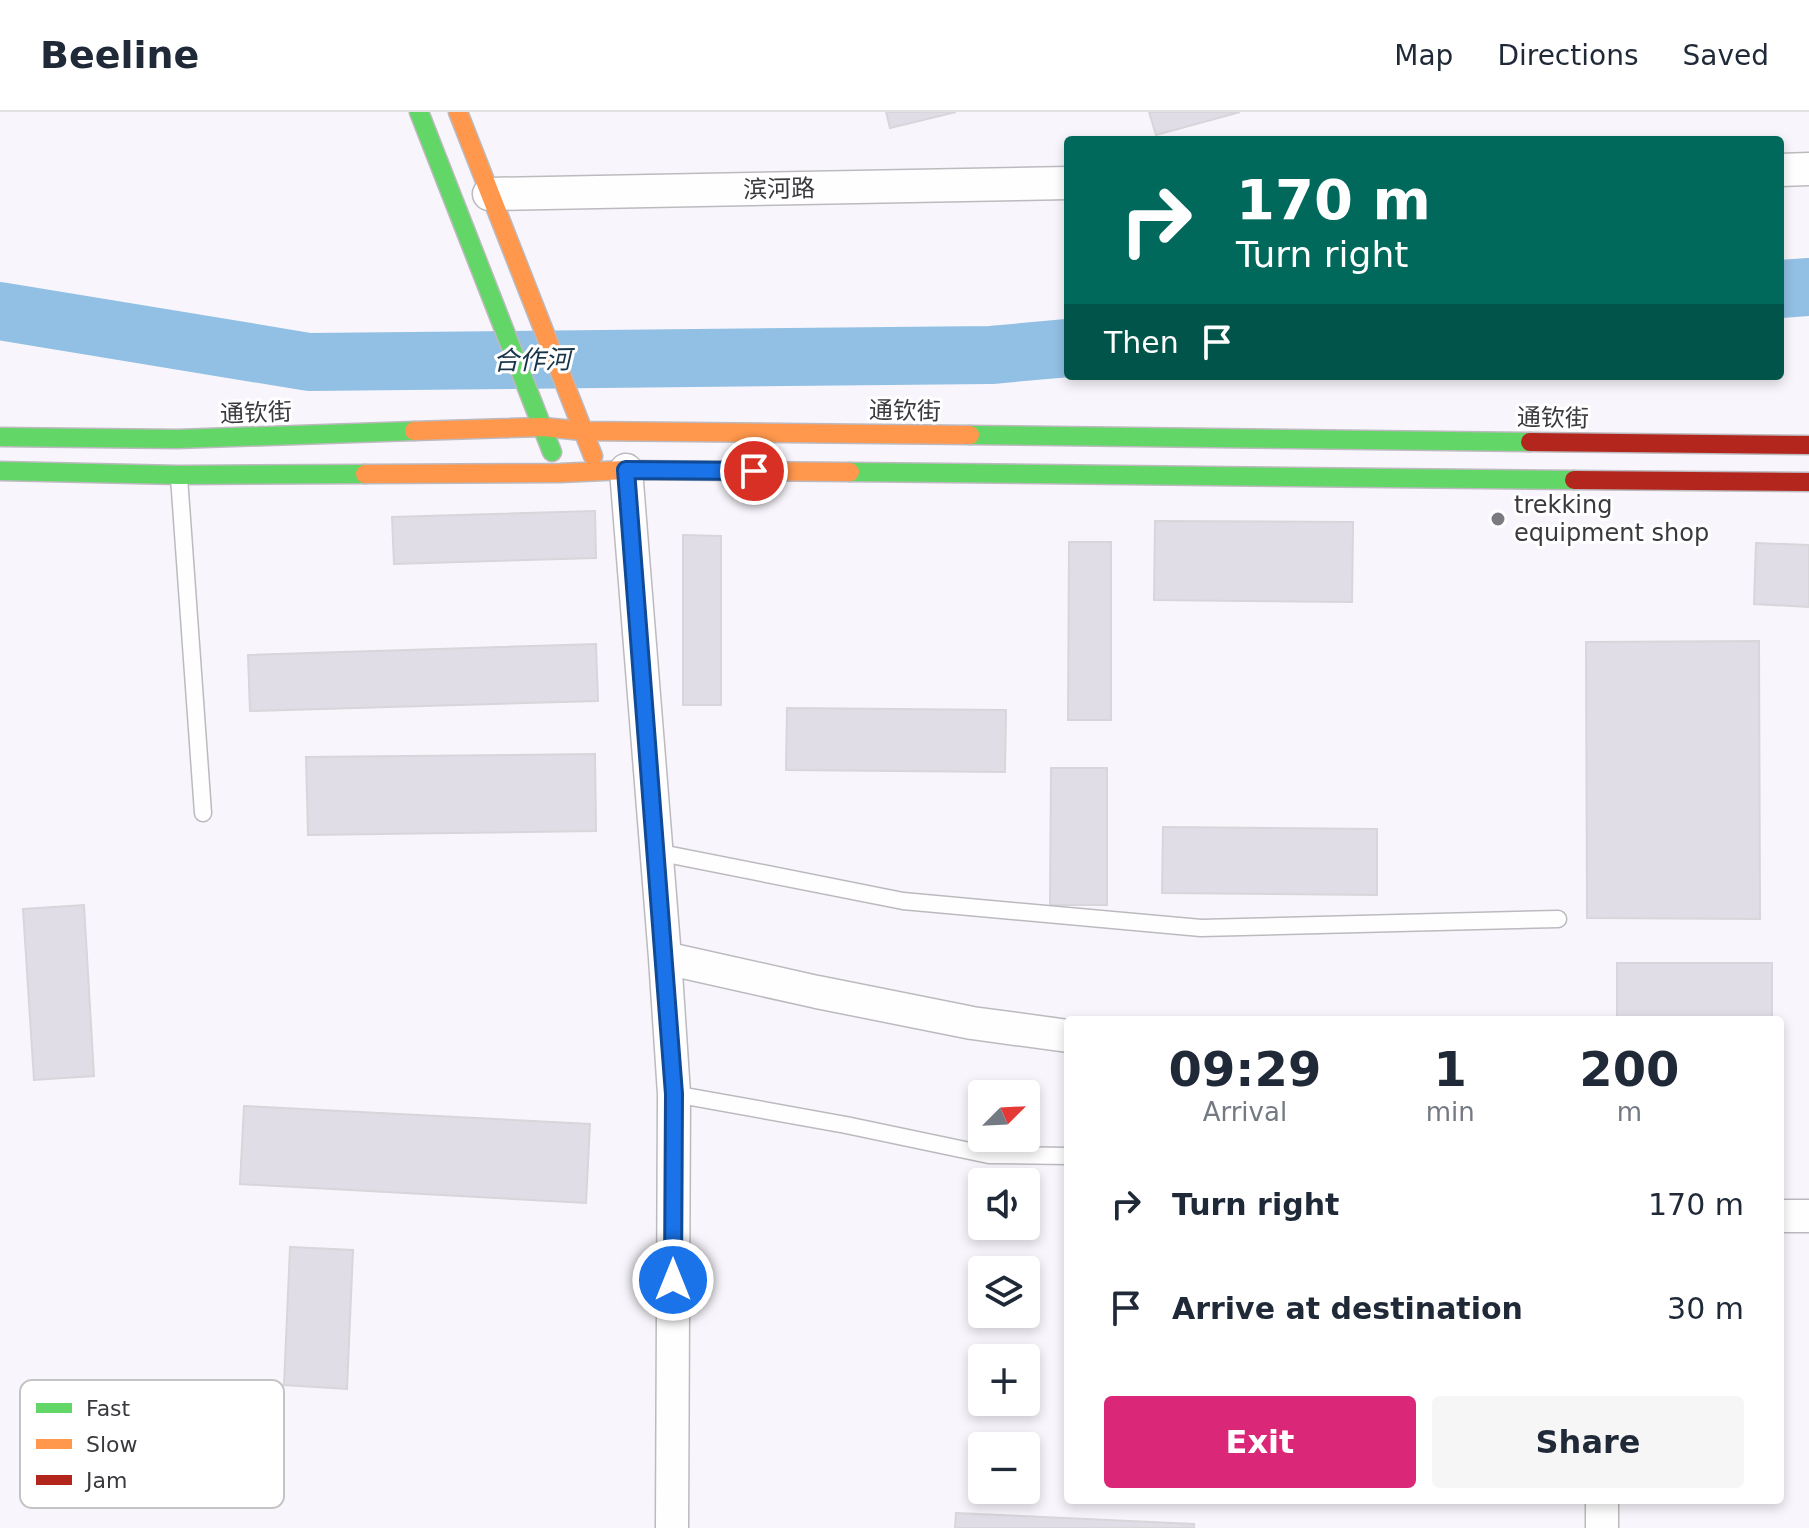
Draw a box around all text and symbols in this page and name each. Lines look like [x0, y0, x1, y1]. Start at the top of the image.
text: Beeline [40, 33, 199, 77]
text: Map [1394, 39, 1453, 72]
text: Directions [1497, 39, 1638, 72]
text: Saved [1682, 39, 1769, 72]
text: 170 m [1236, 167, 1431, 232]
icon: right [1104, 168, 1208, 272]
street label: 滨河路 [743, 174, 815, 204]
text: Turn right [1236, 234, 1408, 275]
icon: arrive [1195, 320, 1239, 364]
text: Then [1104, 325, 1179, 360]
water label: 合作河 [493, 344, 576, 376]
street label: 通钦街 [869, 396, 941, 426]
street label: 通钦街 [220, 398, 292, 428]
street label: 通钦街 [1517, 403, 1589, 433]
pin [720, 437, 788, 505]
icon: arrive [732, 449, 776, 493]
place label: trekking equipment shop [1514, 491, 1709, 547]
marker: trekking equipment shop [1489, 510, 1507, 528]
text: 09:29 [1168, 1041, 1321, 1097]
text: 1 [1434, 1041, 1467, 1097]
text: 200 [1579, 1041, 1679, 1097]
north arrow [968, 1080, 1040, 1152]
map controls [968, 1080, 1040, 1504]
text: Arrival [1203, 1097, 1287, 1127]
text: min [1426, 1097, 1475, 1127]
text: m [1617, 1097, 1642, 1127]
button: sound [968, 1168, 1040, 1240]
icon: right [1104, 1182, 1148, 1226]
text: Turn right [1172, 1187, 1339, 1222]
text: 170 m [1648, 1187, 1744, 1222]
position arrow [631, 1238, 715, 1322]
button: layers [968, 1256, 1040, 1328]
icon: arrive [1104, 1286, 1148, 1330]
text: Arrive at destination [1172, 1291, 1523, 1326]
text: 30 m [1667, 1291, 1744, 1326]
button: + [968, 1344, 1040, 1416]
legend [20, 1380, 284, 1508]
text: Fast [86, 1396, 131, 1421]
button: Exit [1104, 1396, 1416, 1488]
button: Share [1432, 1396, 1744, 1488]
text: Slow [86, 1432, 138, 1457]
button: − [968, 1432, 1040, 1504]
text: Jam [84, 1468, 127, 1493]

